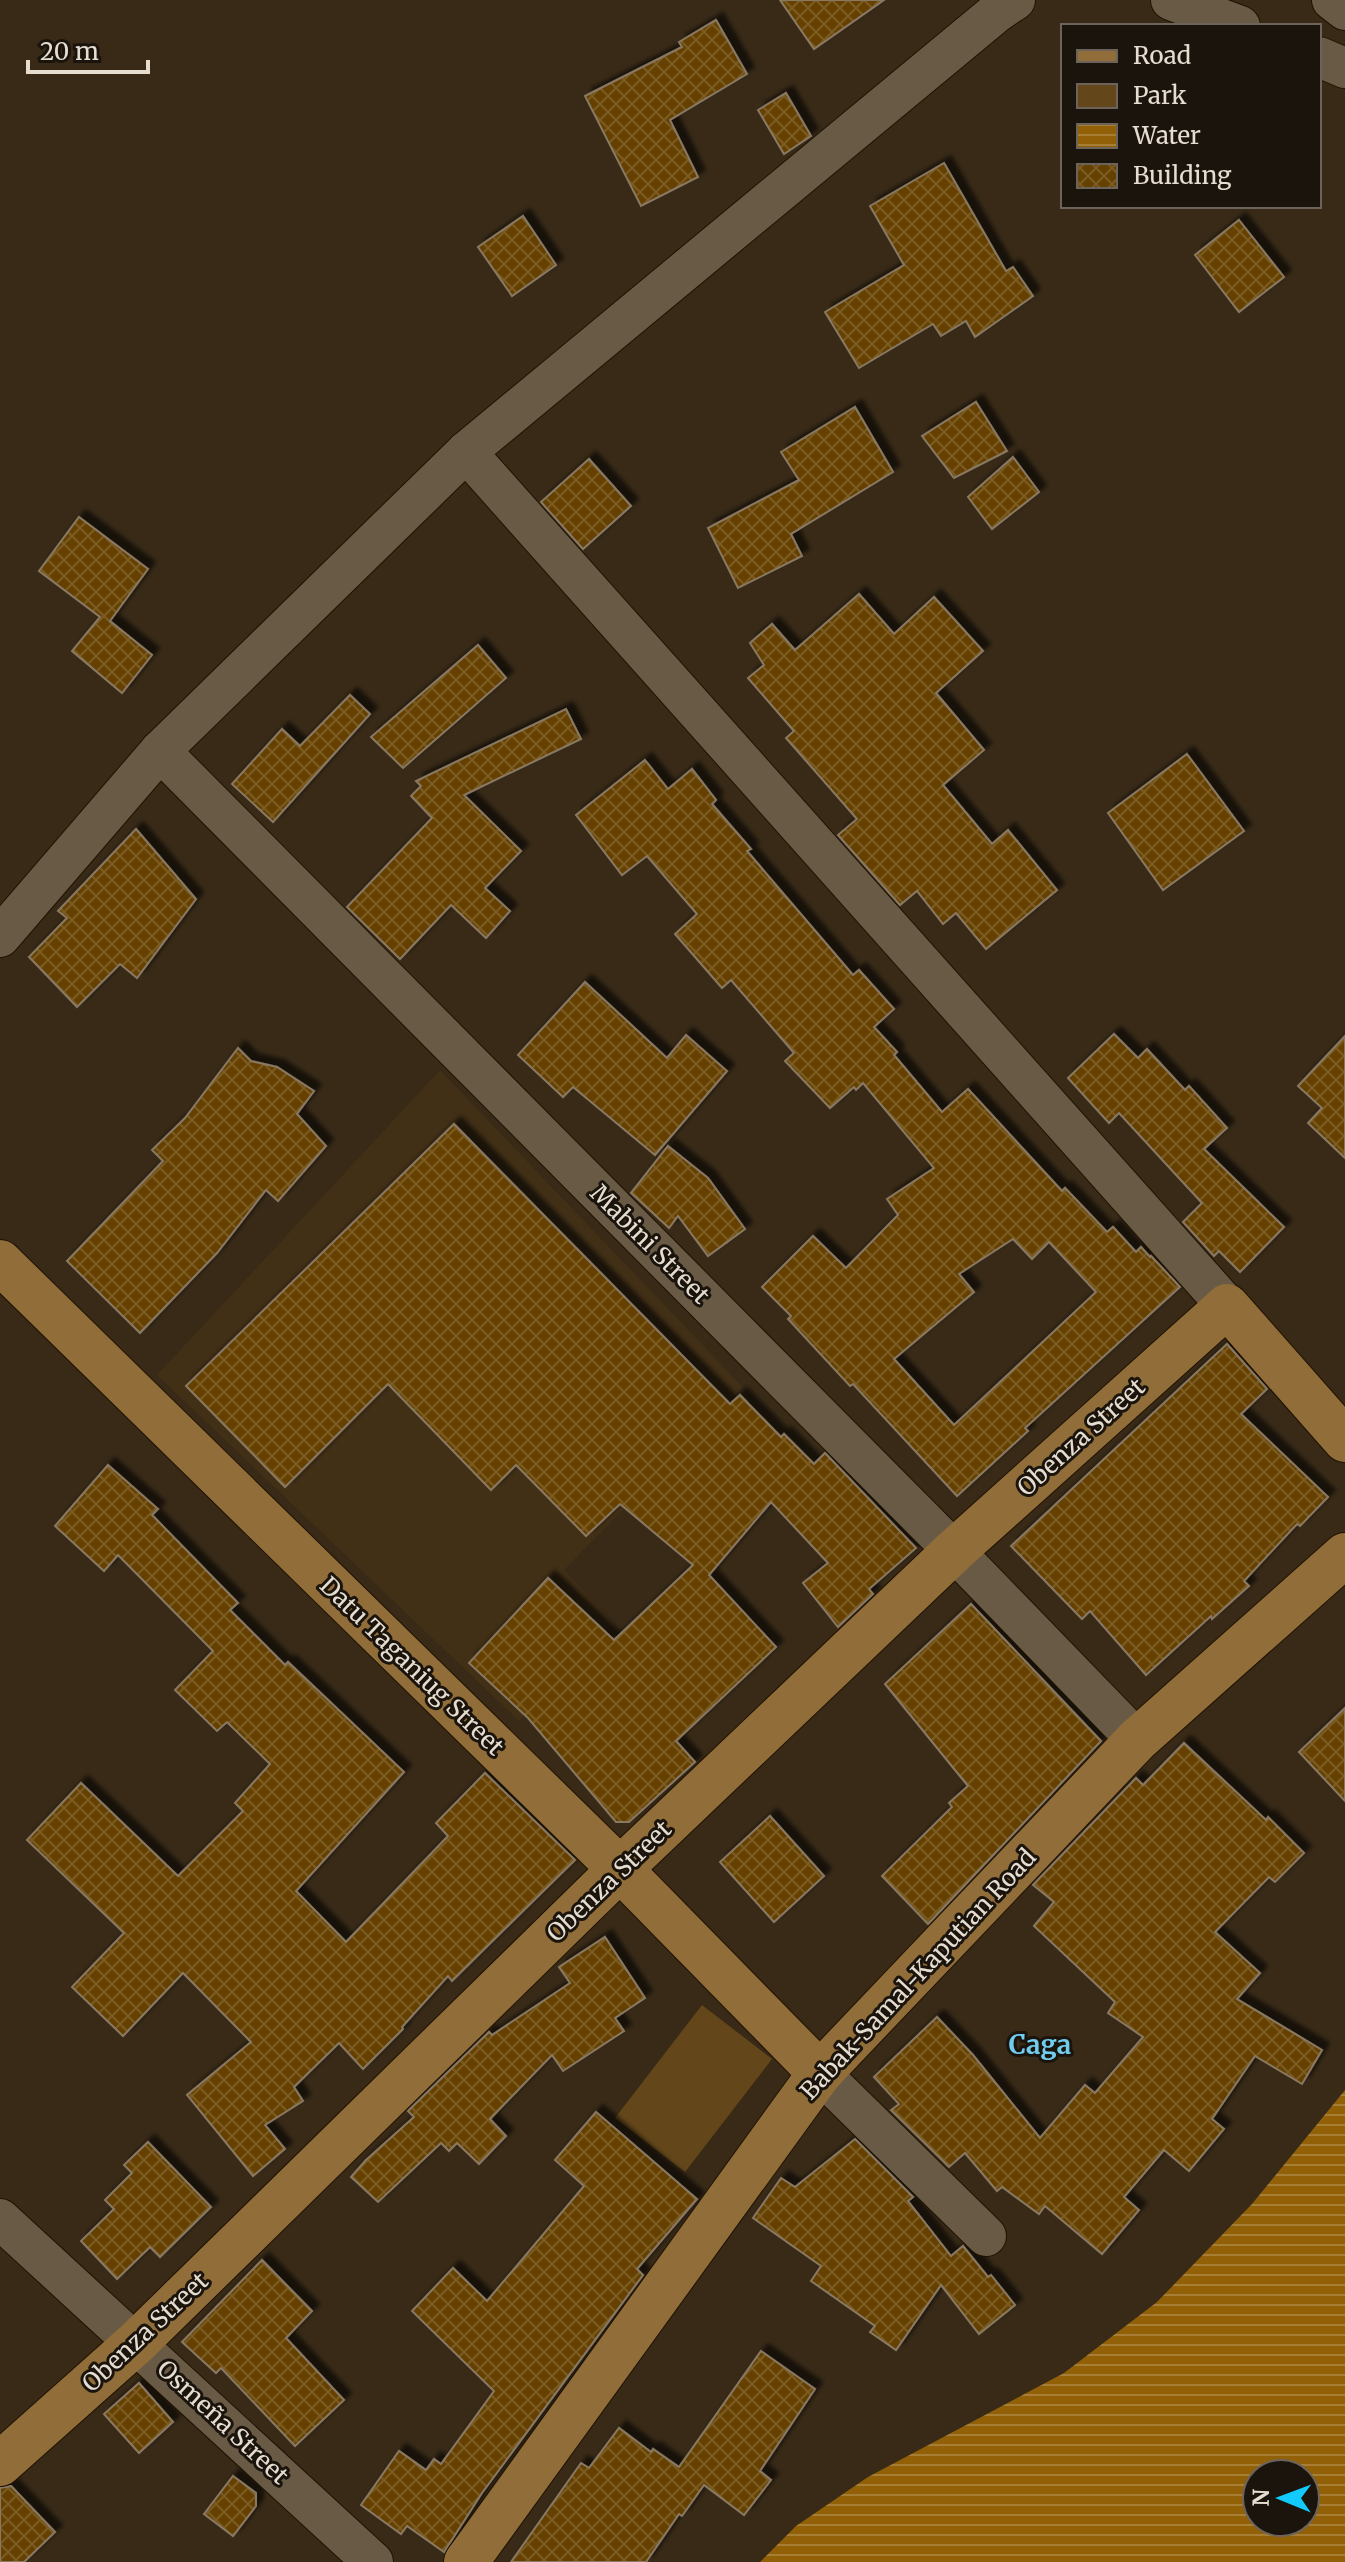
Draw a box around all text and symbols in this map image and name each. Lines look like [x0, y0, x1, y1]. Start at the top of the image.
scale bar [28, 24, 148, 74]
legend [1061, 24, 1321, 208]
text: 20 m [40, 36, 99, 67]
text: Road [1133, 40, 1191, 71]
text: Park [1133, 80, 1187, 111]
text: Water [1132, 120, 1201, 151]
text: Building [1133, 160, 1232, 191]
street label: Mabini Street [584, 1178, 717, 1311]
street label: Obenza Street [1011, 1371, 1152, 1503]
street label: Datu Taganiug Street [313, 1570, 511, 1762]
street label: Obenza Street [540, 1813, 678, 1948]
street label: Babak-Samal-Kaputian Road [794, 1842, 1042, 2106]
district label: Caga [1009, 2028, 1071, 2061]
street label: Obenza Street [75, 2265, 215, 2398]
street label: Osmeña Street [151, 2353, 296, 2491]
north arrow [1241, 2458, 1321, 2538]
text: N [1247, 2488, 1275, 2507]

